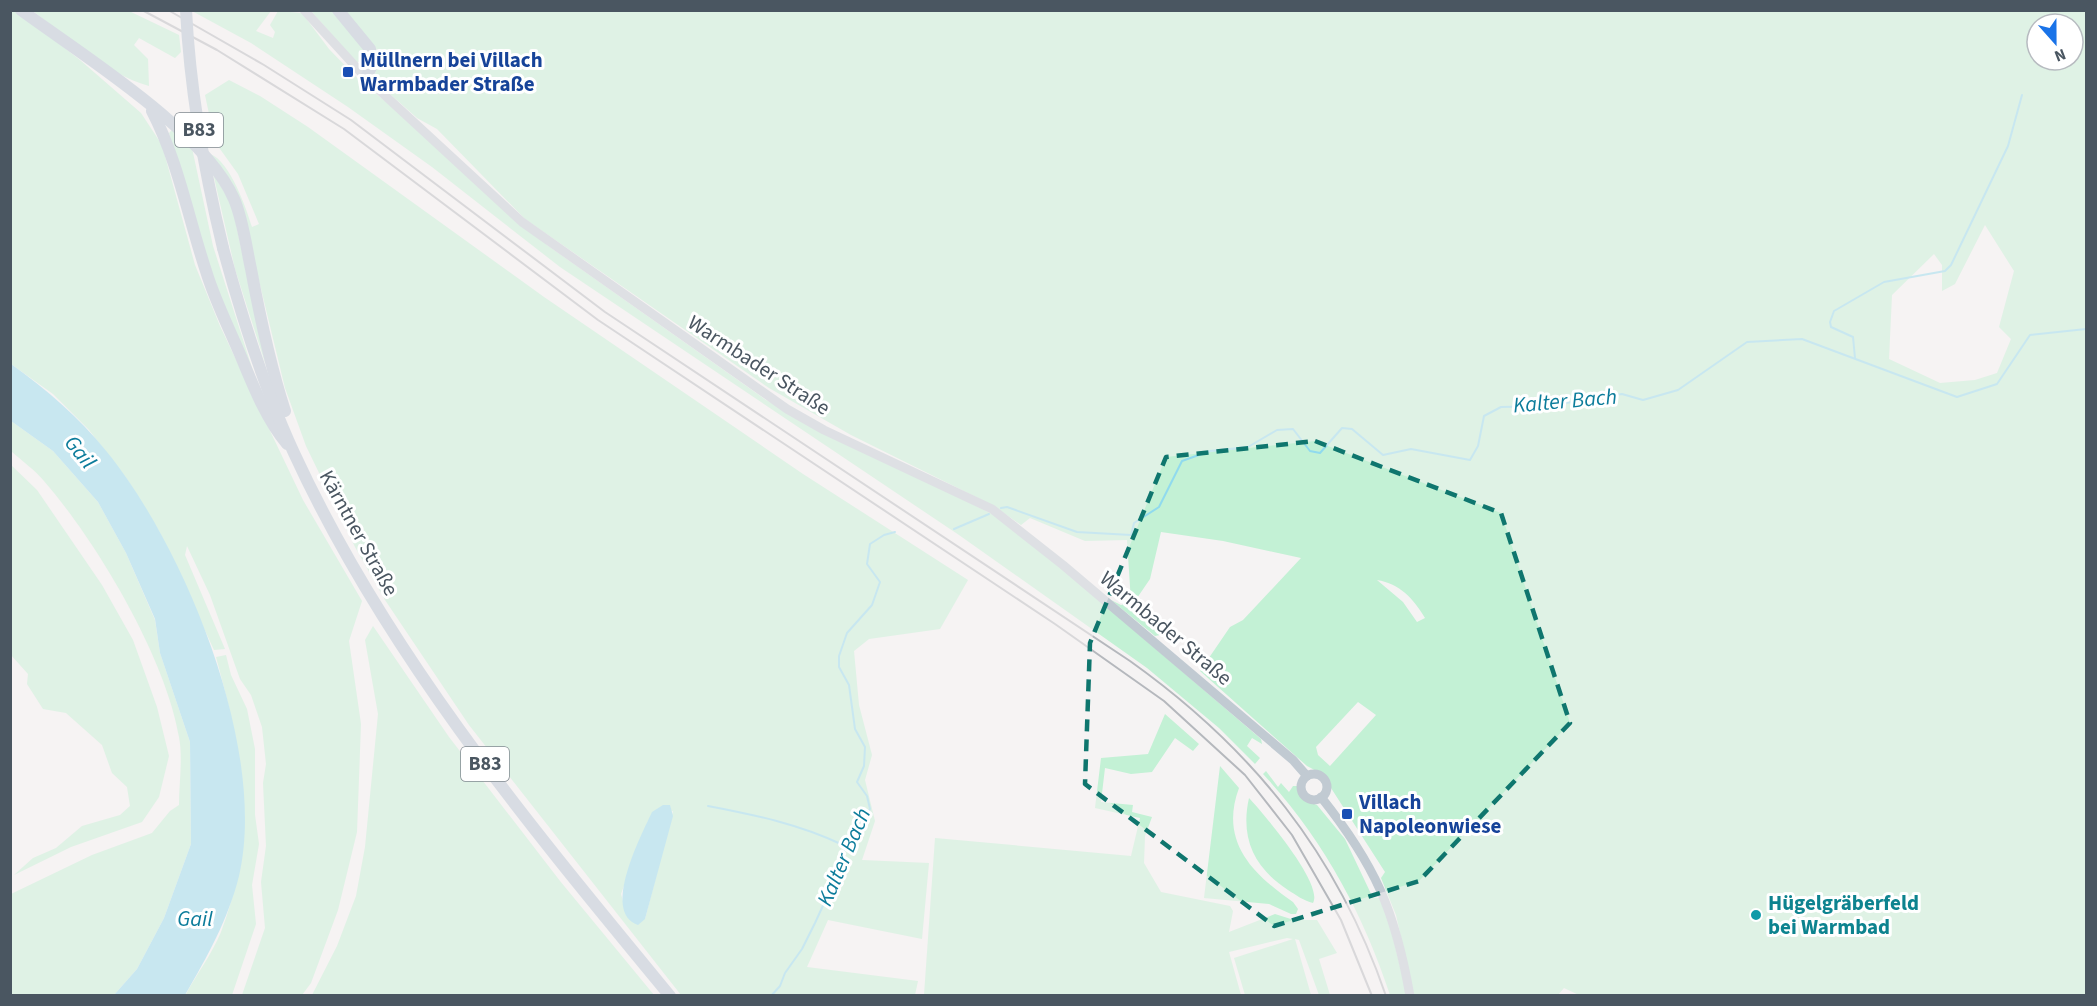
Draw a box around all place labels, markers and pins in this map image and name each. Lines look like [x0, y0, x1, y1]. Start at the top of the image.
place label: Müllnern bei Villach Warmbader Straße [360, 45, 543, 99]
marker: Müllnern bei Villach Warmbader Straße [341, 65, 355, 79]
place label: Villach Napoleonwiese [1358, 787, 1502, 841]
marker: Villach Napoleonwiese [1340, 807, 1354, 821]
place label: Hügelgräberfeld bei Warmbad [1768, 888, 1919, 942]
marker: Hügelgräberfeld bei Warmbad [1749, 908, 1763, 922]

